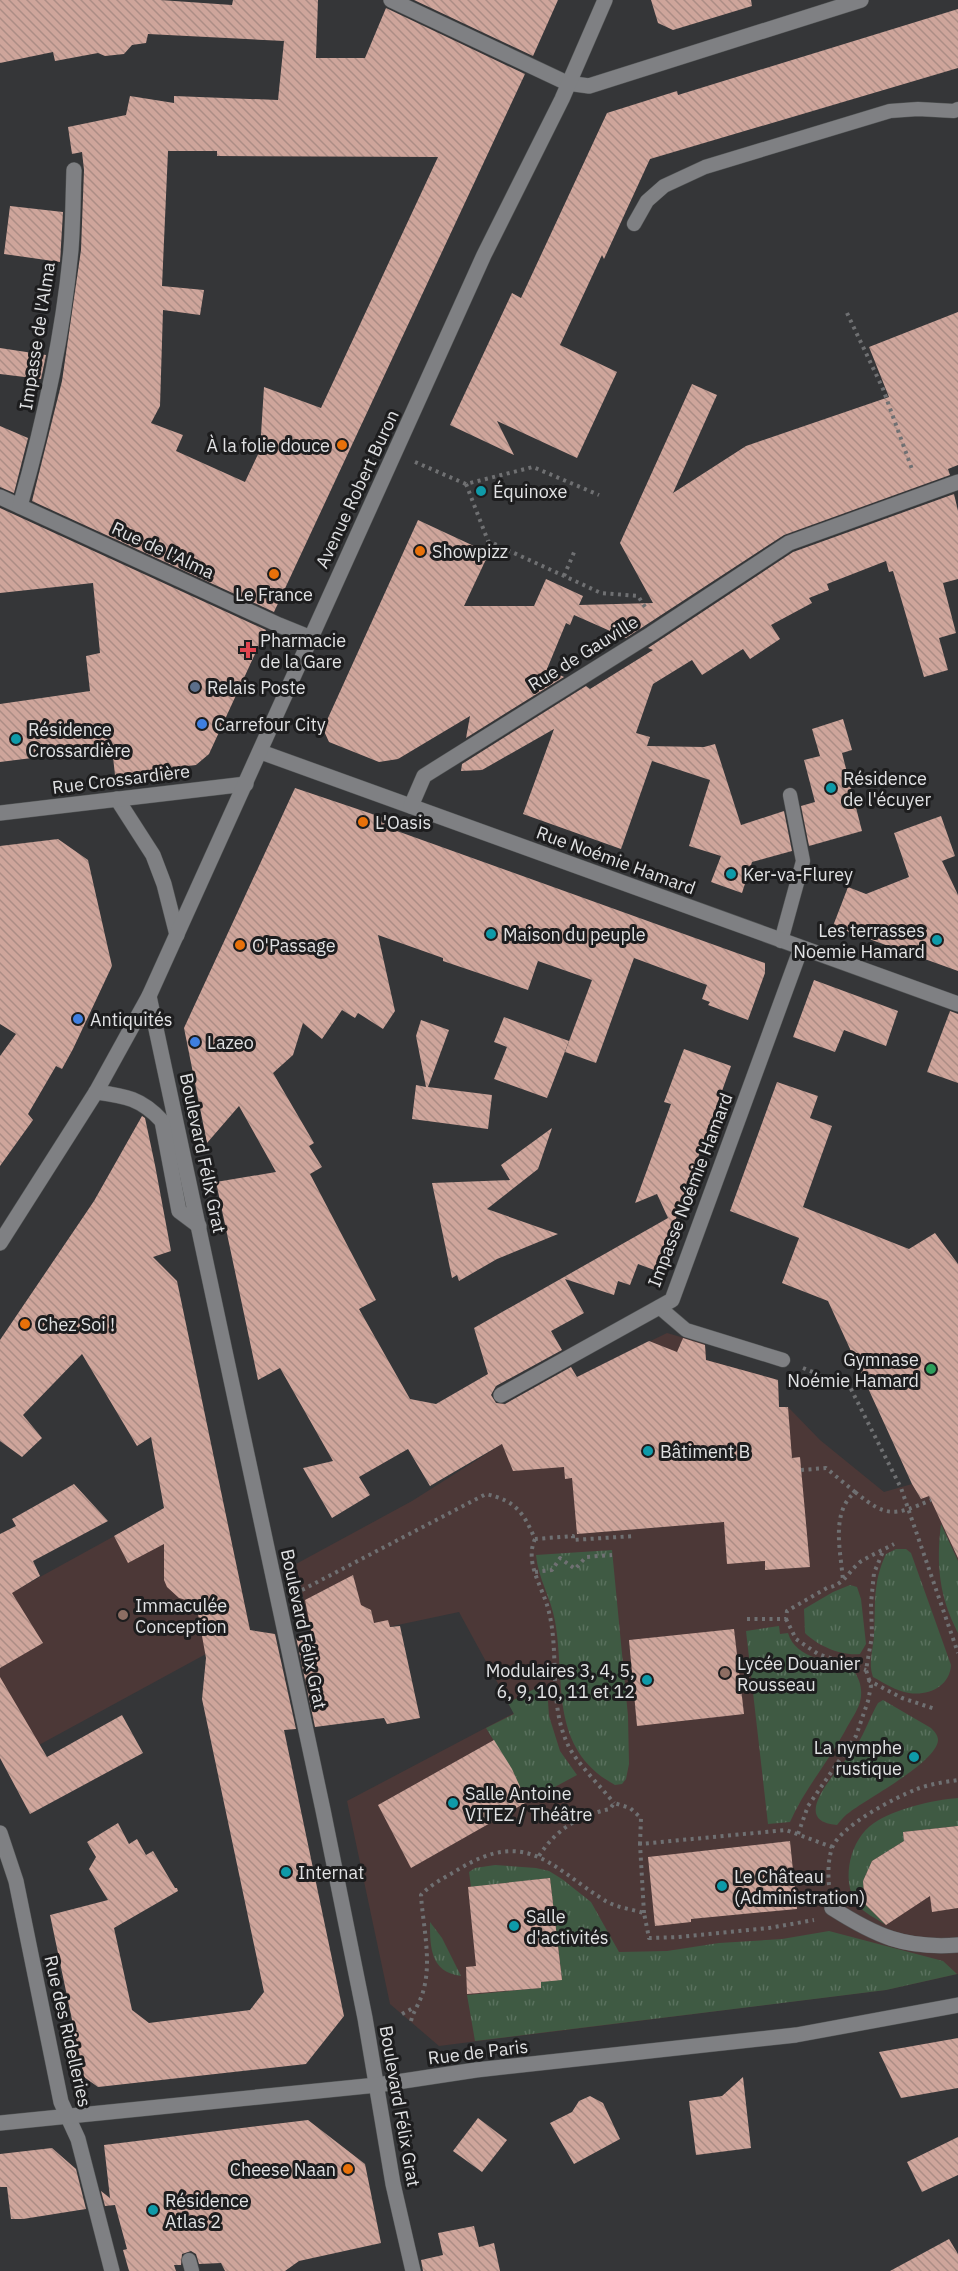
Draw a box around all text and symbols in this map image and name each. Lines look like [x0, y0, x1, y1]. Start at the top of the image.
street label: Impasse de l'Alma [14, 260, 60, 411]
street label: Avenue Robert Buron [310, 406, 404, 572]
place label: À la folie douce [207, 434, 330, 457]
marker: À la folie douce [335, 438, 349, 452]
place label: Équinoxe [493, 480, 567, 503]
marker: Équinoxe [474, 484, 488, 498]
street label: Rue de l'Alma [108, 516, 218, 584]
place label: Showpizz [432, 540, 508, 563]
marker: Showpizz [413, 544, 427, 558]
marker: Le France [267, 567, 281, 581]
place label: Le France [235, 583, 313, 606]
street label: Rue de Gauville [524, 610, 643, 696]
place label: Pharmacie de la Gare [260, 629, 346, 673]
marker: Pharmacie de la Gare [241, 643, 255, 657]
place label: Relais Poste [207, 676, 306, 699]
marker: Relais Poste [188, 680, 202, 694]
place label: Carrefour City [214, 713, 326, 736]
marker: Carrefour City [195, 717, 209, 731]
place label: Résidence Crossardière [28, 718, 131, 762]
marker: Résidence Crossardière [9, 732, 23, 746]
street label: Rue Crossardière [51, 759, 191, 799]
place label: Résidence de l'écuyer [843, 767, 931, 811]
marker: Résidence de l'écuyer [824, 781, 838, 795]
place label: L'Oasis [375, 811, 431, 834]
marker: L'Oasis [356, 815, 370, 829]
street label: Rue Noémie Hamard [533, 821, 699, 899]
place label: Ker-va-Flurey [743, 863, 853, 886]
marker: Ker-va-Flurey [724, 867, 738, 881]
place label: Les terrasses Noemie Hamard [793, 919, 925, 963]
place label: Maison du peuple [503, 923, 646, 946]
marker: Maison du peuple [484, 927, 498, 941]
marker: Les terrasses Noemie Hamard [930, 933, 944, 947]
place label: O'Passage [252, 934, 336, 957]
marker: O'Passage [233, 938, 247, 952]
place label: Antiquités [90, 1008, 173, 1031]
marker: Antiquités [71, 1012, 85, 1026]
place label: Lazeo [207, 1031, 254, 1054]
marker: Lazeo [188, 1035, 202, 1049]
street label: Boulevard Félix Grat [175, 1071, 231, 1235]
street label: Impasse Noémie Hamard [642, 1090, 738, 1290]
place label: Chez Soi ! [37, 1313, 115, 1336]
marker: Chez Soi ! [18, 1317, 32, 1331]
place label: Gymnase Noémie Hamard [787, 1348, 919, 1392]
marker: Gymnase Noémie Hamard [924, 1362, 938, 1376]
place label: Bâtiment B [660, 1440, 750, 1463]
marker: Bâtiment B [641, 1444, 655, 1458]
street label: Boulevard Félix Grat [276, 1547, 332, 1711]
place label: Immaculée Conception [135, 1594, 227, 1638]
marker: Immaculée Conception [116, 1608, 130, 1622]
place label: Lycée Douanier Rousseau [737, 1652, 861, 1696]
place label: Modulaires 3, 4, 5, 6, 9, 10, 11 et 12 [486, 1659, 635, 1703]
marker: Lycée Douanier Rousseau [718, 1666, 732, 1680]
marker: Modulaires 3, 4, 5, 6, 9, 10, 11 et 12 [640, 1673, 654, 1687]
place label: La nymphe rustique [814, 1736, 902, 1780]
marker: La nymphe rustique [907, 1750, 921, 1764]
place label: Salle Antoine VITEZ / Théâtre [465, 1782, 593, 1826]
marker: Salle Antoine VITEZ / Théâtre [446, 1796, 460, 1810]
place label: Internat [298, 1861, 364, 1884]
marker: Internat [279, 1865, 293, 1879]
place label: Le Château (Administration) [734, 1865, 865, 1909]
marker: Le Château (Administration) [715, 1879, 729, 1893]
place label: Salle d'activités [526, 1905, 609, 1949]
marker: Salle d'activités [507, 1919, 521, 1933]
street label: Rue des Ridelleries [39, 1953, 97, 2109]
street label: Boulevard Félix Grat [374, 2024, 426, 2188]
street label: Rue de Paris [427, 2034, 529, 2070]
place label: Cheese Naan [230, 2158, 336, 2181]
marker: Cheese Naan [341, 2162, 355, 2176]
place label: Résidence Atlas 2 [165, 2189, 249, 2233]
marker: Résidence Atlas 2 [146, 2203, 160, 2217]

